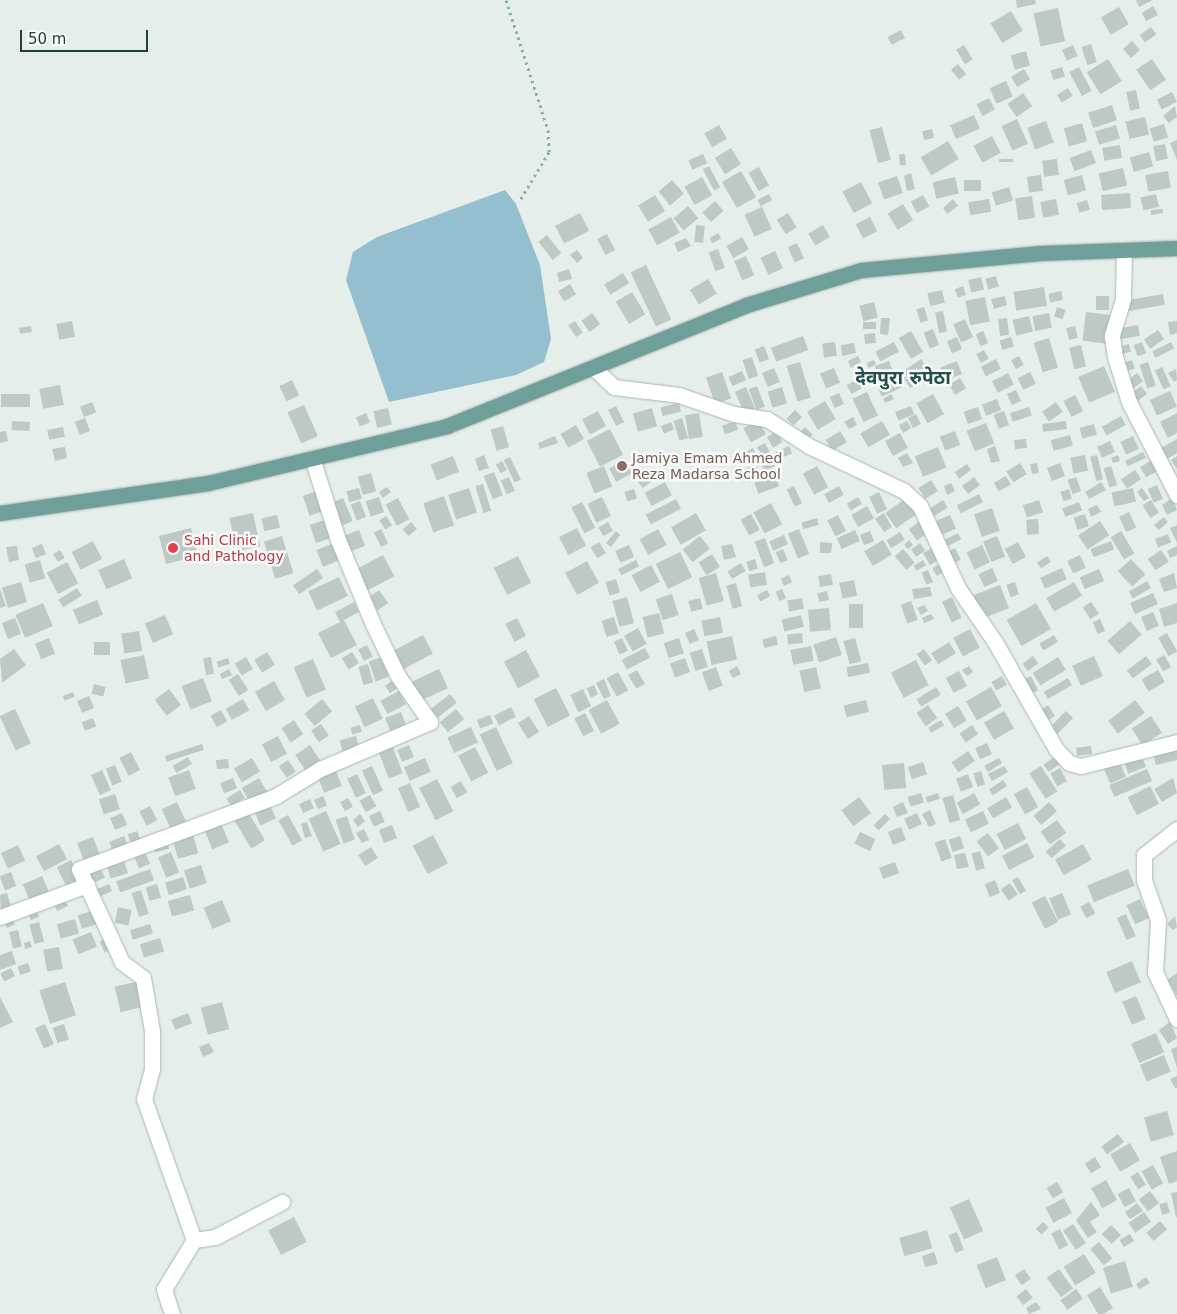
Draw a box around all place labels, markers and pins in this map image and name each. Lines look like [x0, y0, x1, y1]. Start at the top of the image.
place label: Jamiya Emam Ahmed Reza Madarsa School [632, 450, 782, 482]
marker: Jamiya Emam Ahmed Reza Madarsa School [616, 460, 628, 472]
place label: Sahi Clinic and Pathology [184, 532, 284, 564]
marker: Sahi Clinic and Pathology [166, 541, 180, 555]

